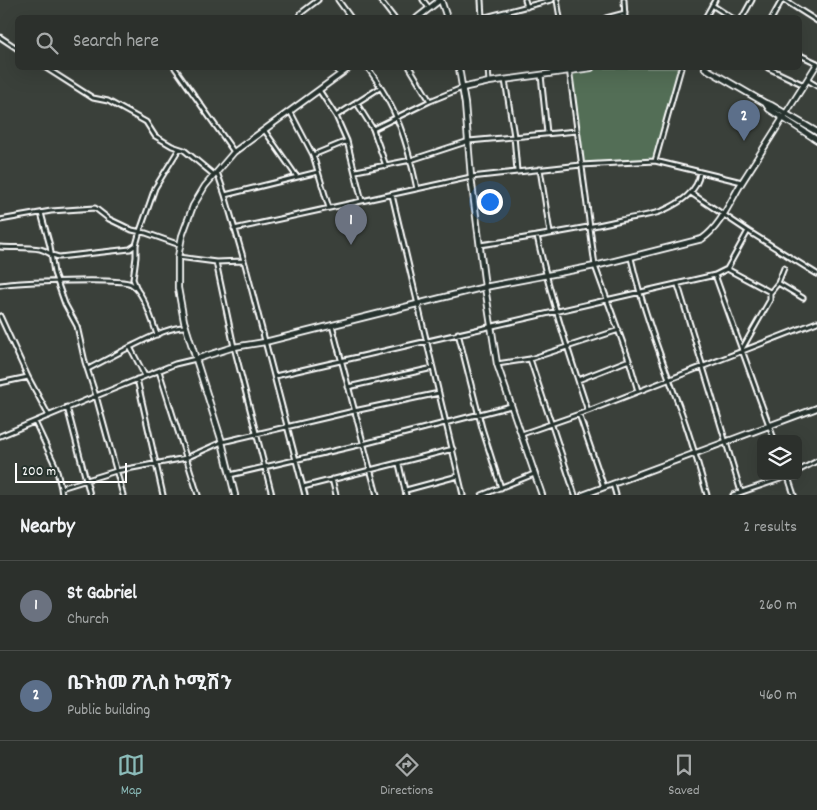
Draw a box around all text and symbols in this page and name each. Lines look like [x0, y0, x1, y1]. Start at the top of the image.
search box [15, 15, 802, 70]
icon: search [33, 29, 61, 57]
text: Search here [73, 29, 159, 56]
pin: 2 [728, 100, 760, 141]
your location [477, 189, 503, 215]
pin: 1 [335, 204, 367, 245]
map controls [757, 435, 802, 480]
button: layers [757, 435, 802, 480]
scale bar [15, 460, 128, 483]
text: 200 m [22, 462, 56, 482]
text: Nearby [20, 513, 75, 543]
text: 2 results [743, 516, 797, 539]
text: St Gabriel [67, 581, 137, 608]
text: 1 [34, 594, 38, 617]
text: 260 m [759, 594, 797, 617]
text: Church [67, 608, 109, 631]
text: ቤጉክመ ፖሊስ ኮሚሽን [67, 672, 232, 699]
text: 2 [33, 684, 40, 707]
text: 460 m [759, 684, 797, 707]
text: Public building [67, 699, 150, 722]
tab: Map [117, 751, 145, 801]
tab: Directions [380, 751, 433, 801]
tab: Saved [668, 751, 700, 801]

